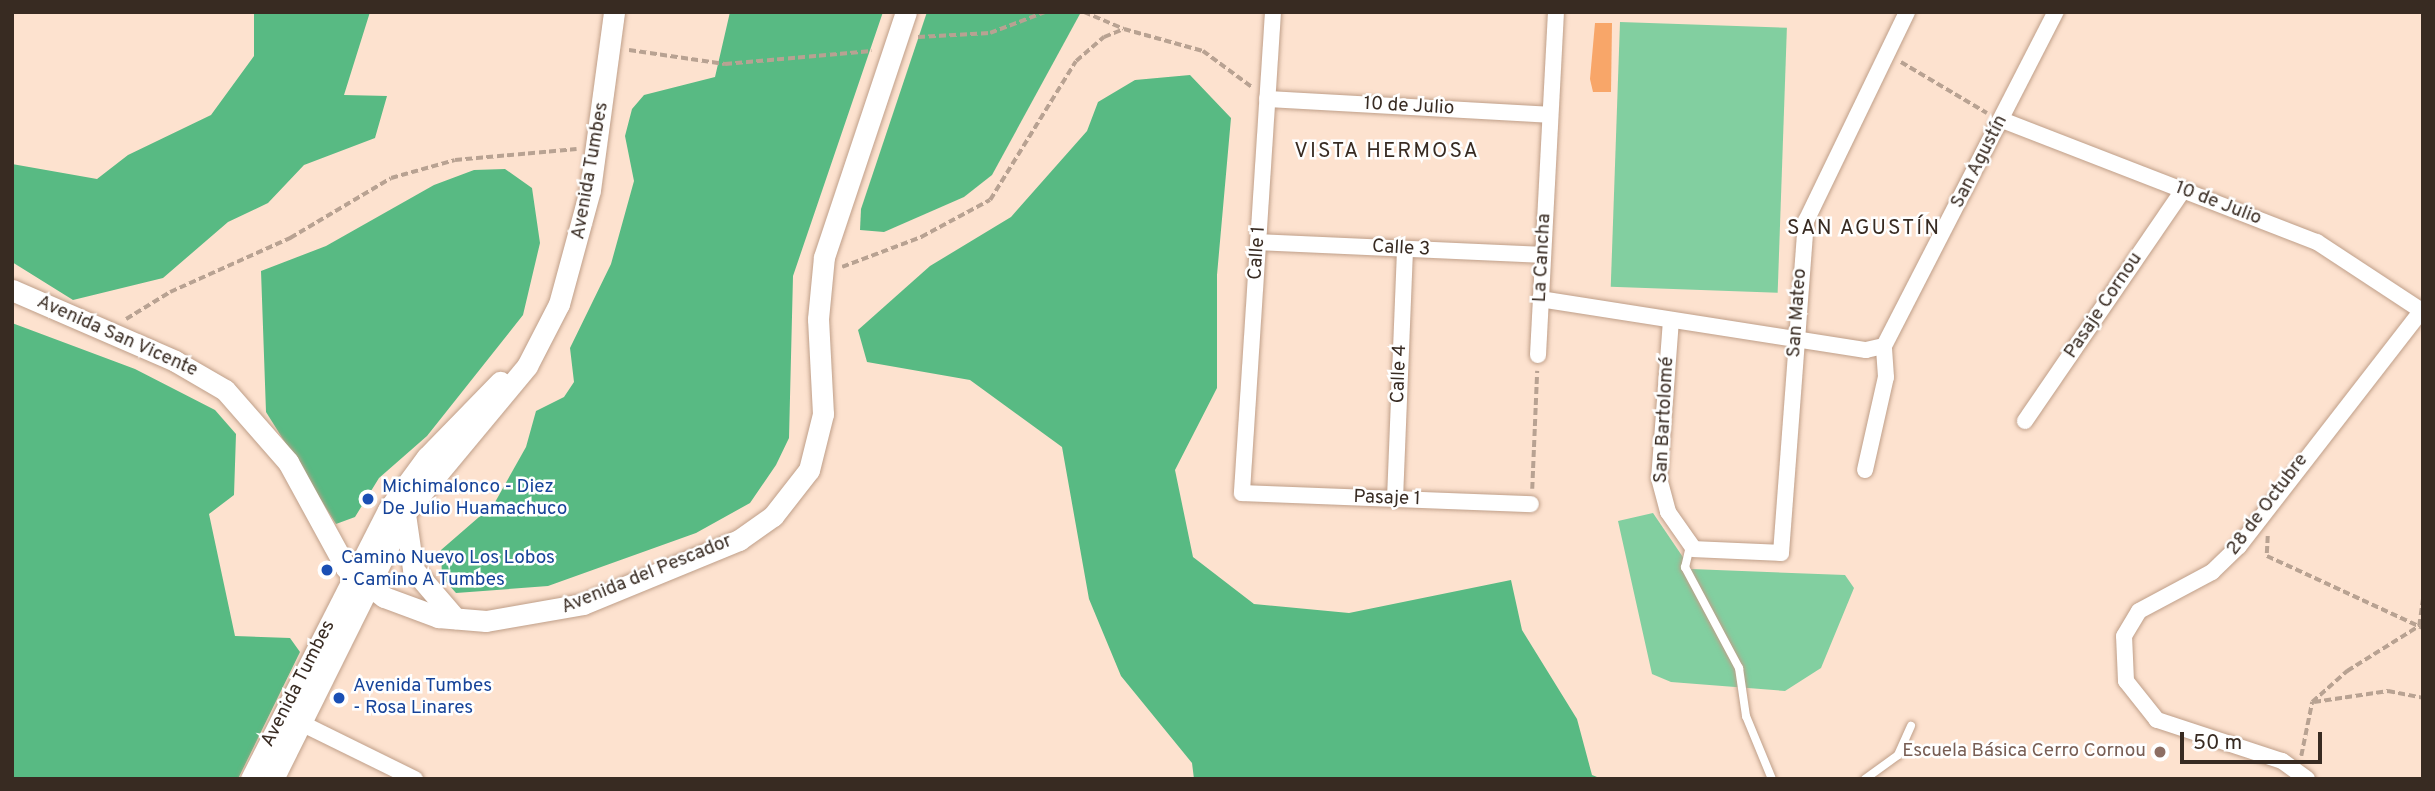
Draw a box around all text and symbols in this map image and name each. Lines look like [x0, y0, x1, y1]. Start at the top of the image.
street label: 10 de Julio [1363, 93, 1455, 121]
street label: Avenida Tumbes [568, 100, 614, 242]
street label: San Agustín [1947, 111, 2013, 213]
district label: VISTA HERMOSA [1296, 139, 1478, 165]
street label: 10 de Julio [2172, 177, 2264, 231]
street label: La Cancha [1529, 213, 1557, 303]
district label: SAN AGUSTÍN [1788, 216, 1940, 242]
street label: Calle 1 [1245, 225, 1271, 281]
street label: Calle 3 [1371, 236, 1431, 262]
street label: Pasaje Cornou [2060, 249, 2148, 363]
street label: San Mateo [1784, 268, 1812, 358]
street label: Avenida San Vicente [33, 291, 201, 383]
street label: Calle 4 [1388, 344, 1412, 404]
street label: San Bartolomé [1650, 356, 1680, 484]
street label: 28 de Octubre [2222, 450, 2314, 560]
place label: Michimalonco - Diez De Julio Huamachuco [382, 477, 567, 521]
street label: Pasaje 1 [1353, 486, 1421, 512]
marker: Michimalonco - Diez De Julio Huamachuco [360, 491, 376, 507]
street label: Avenida del Pescador [558, 530, 736, 620]
place label: Camino Nuevo Los Lobos - Camino A Tumbes [341, 548, 555, 592]
marker: Camino Nuevo Los Lobos - Camino A Tumbes [319, 562, 335, 578]
street label: Avenida Tumbes [257, 617, 341, 751]
place label: Avenida Tumbes - Rosa Linares [353, 676, 493, 720]
marker: Avenida Tumbes - Rosa Linares [331, 690, 347, 706]
scale bar [2183, 718, 2325, 762]
text: 50 m [2193, 730, 2242, 757]
place label: Escuela Básica Cerro Cornou [1902, 741, 2146, 763]
marker: Escuela Básica Cerro Cornou [2152, 744, 2168, 760]

